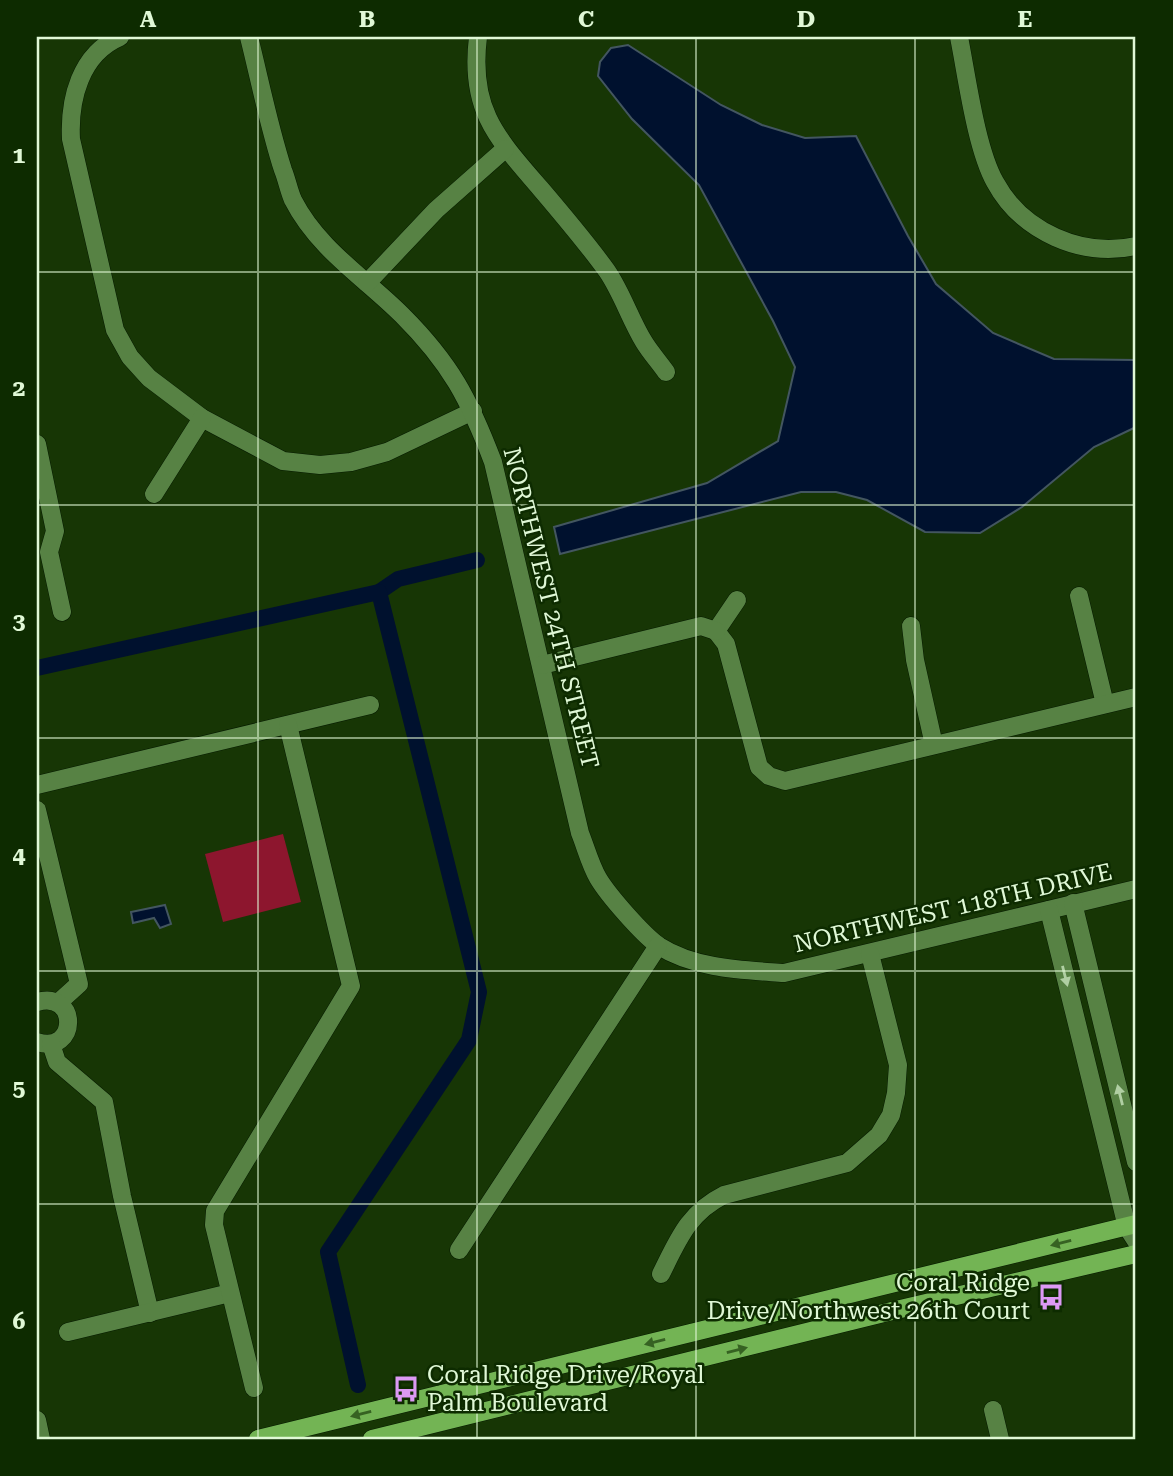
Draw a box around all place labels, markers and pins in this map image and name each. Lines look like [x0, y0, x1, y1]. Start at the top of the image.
place label: Coral Ridge Drive/Northwest 26th Court [707, 1269, 1030, 1325]
bus stop icon: Coral Ridge Drive/Northwest 26th Court [1036, 1282, 1066, 1312]
place label: Coral Ridge Drive/Royal Palm Boulevard [427, 1361, 705, 1417]
bus stop icon: Coral Ridge Drive/Royal Palm Boulevard [391, 1374, 421, 1404]

